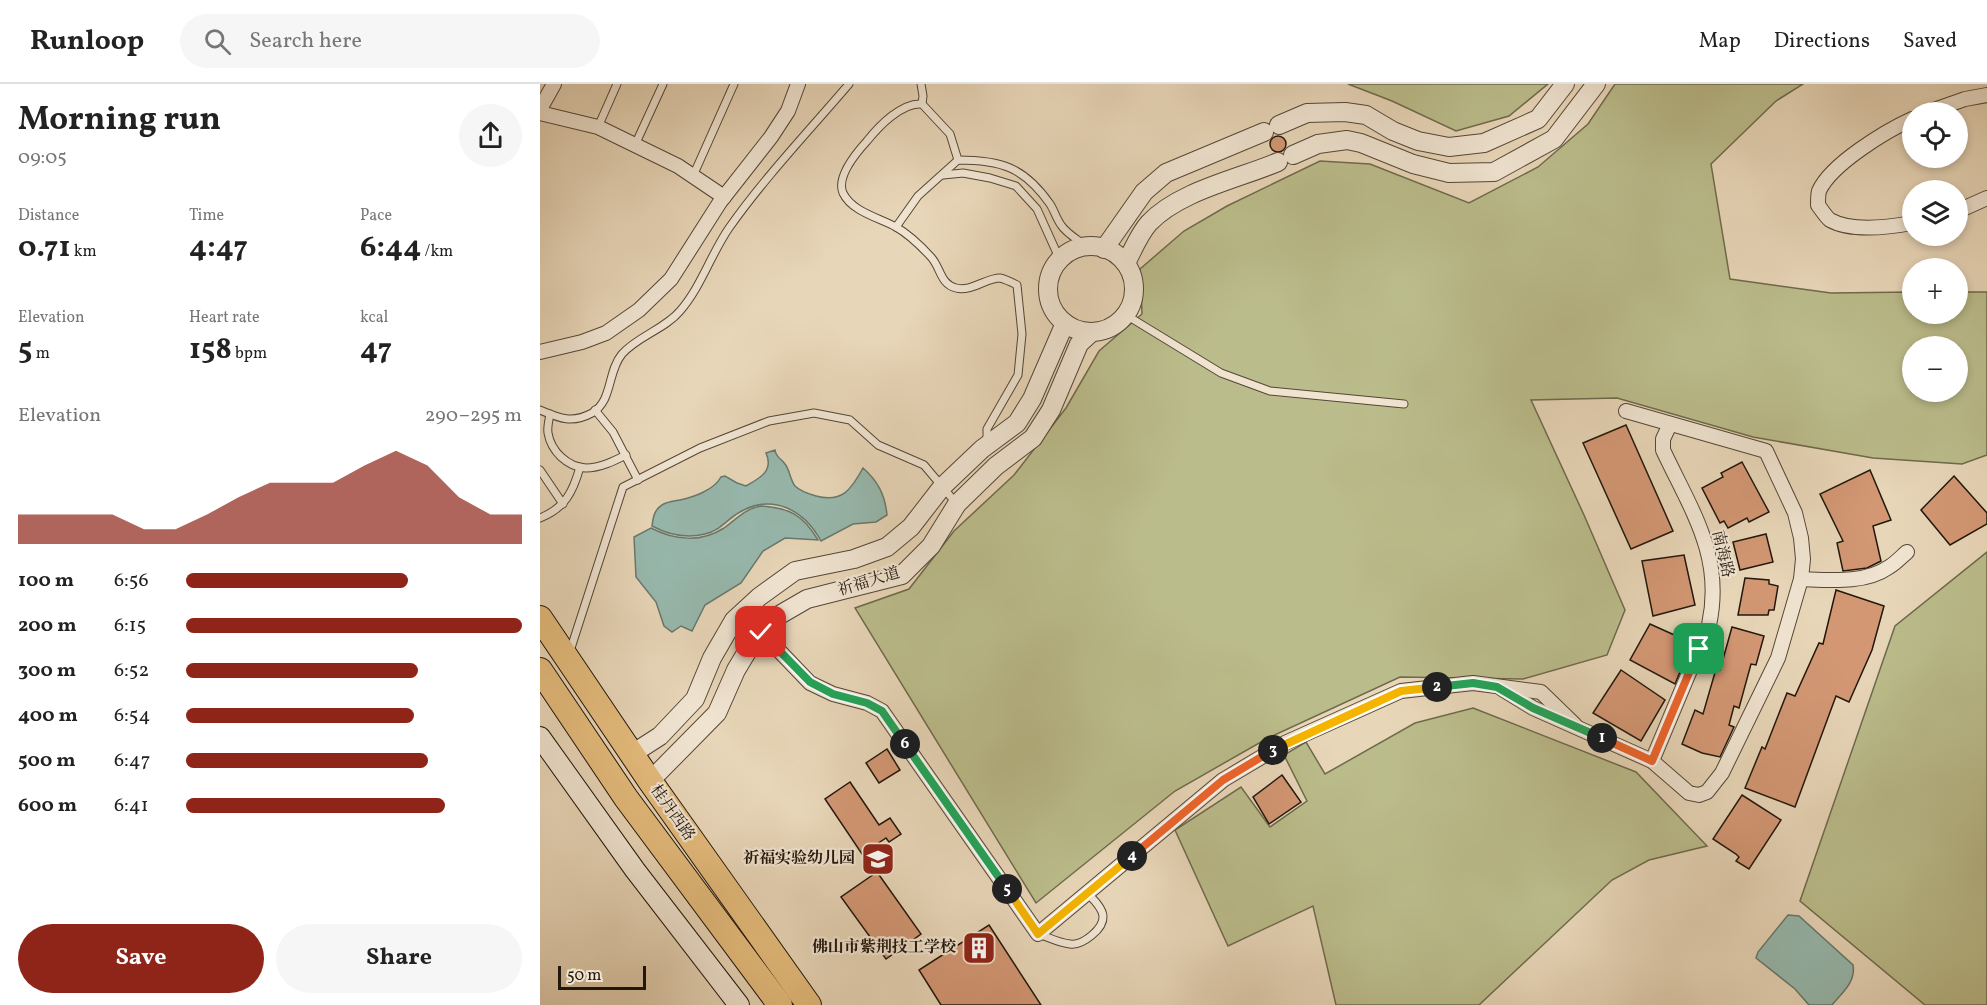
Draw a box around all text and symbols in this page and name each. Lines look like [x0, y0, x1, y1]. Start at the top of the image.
search box [180, 14, 600, 68]
text: Runloop [30, 22, 144, 61]
icon: search [201, 25, 234, 58]
text: Search here [249, 26, 362, 57]
text: Map [1699, 27, 1741, 56]
text: Directions [1774, 27, 1870, 56]
text: Saved [1903, 27, 1957, 56]
text: Morning run [18, 98, 221, 144]
map controls [1902, 102, 1968, 402]
button: locate [1902, 102, 1968, 168]
button: share [459, 104, 522, 167]
text: 09:05 [18, 144, 67, 172]
button: layers [1902, 180, 1968, 246]
text: Distance [18, 205, 79, 227]
text: Time [189, 205, 224, 227]
text: Pace [360, 205, 392, 227]
text: 0.71 [18, 227, 71, 269]
text: 4:47 [189, 227, 248, 269]
text: 6:44 [360, 227, 421, 269]
text: km [71, 241, 97, 263]
text: /km [421, 241, 453, 263]
button: + [1902, 258, 1968, 324]
text: Elevation [18, 307, 85, 329]
text: Heart rate [189, 307, 260, 329]
text: kcal [360, 307, 388, 329]
text: 5 [18, 329, 32, 371]
text: 158 [189, 329, 232, 371]
text: 47 [360, 329, 392, 371]
button: − [1902, 336, 1968, 402]
text: m [32, 343, 50, 365]
text: bpm [232, 343, 267, 365]
text: Elevation [18, 402, 101, 430]
text: 290–295 m [425, 402, 522, 430]
street label: 南海路 [1706, 528, 1738, 580]
street label: 祈福大道 [835, 562, 903, 602]
text: 100 m [18, 567, 74, 595]
text: 6:56 [114, 567, 149, 595]
pin [735, 606, 786, 657]
text: 200 m [18, 612, 76, 640]
text: 6:15 [114, 612, 146, 640]
icon: check [744, 615, 777, 648]
pin [1673, 623, 1724, 674]
icon: arrive [1682, 632, 1715, 665]
text: 300 m [18, 657, 76, 685]
text: 6:52 [114, 657, 149, 685]
pin: 2 [1422, 672, 1452, 702]
text: 2 [1433, 676, 1441, 698]
text: 400 m [18, 702, 78, 730]
text: 6:54 [114, 702, 150, 730]
pin: 1 [1587, 723, 1617, 753]
text: 1 [1599, 727, 1605, 749]
pin: 6 [890, 729, 920, 759]
text: 6 [901, 733, 909, 755]
pin: 3 [1258, 735, 1288, 765]
text: 3 [1269, 739, 1277, 761]
text: 500 m [18, 747, 76, 775]
text: 6:47 [114, 747, 150, 775]
street label: 桂丹西路 [645, 780, 699, 846]
text: 600 m [18, 792, 77, 820]
text: 6:41 [114, 792, 149, 820]
school or university icon: 祈福实验幼儿园 [860, 841, 896, 877]
pin: 4 [1117, 841, 1147, 871]
text: 4 [1127, 845, 1137, 867]
place label: 祈福实验幼儿园 [743, 848, 855, 870]
pin: 5 [992, 874, 1022, 904]
text: 5 [1003, 878, 1011, 900]
button: Save [18, 924, 264, 993]
button: Share [276, 924, 522, 993]
building icon: 佛山市紫荆技工学校 [961, 930, 997, 966]
place label: 佛山市紫荆技工学校 [812, 937, 956, 959]
scale bar [558, 963, 646, 990]
text: 50 m [567, 965, 601, 987]

